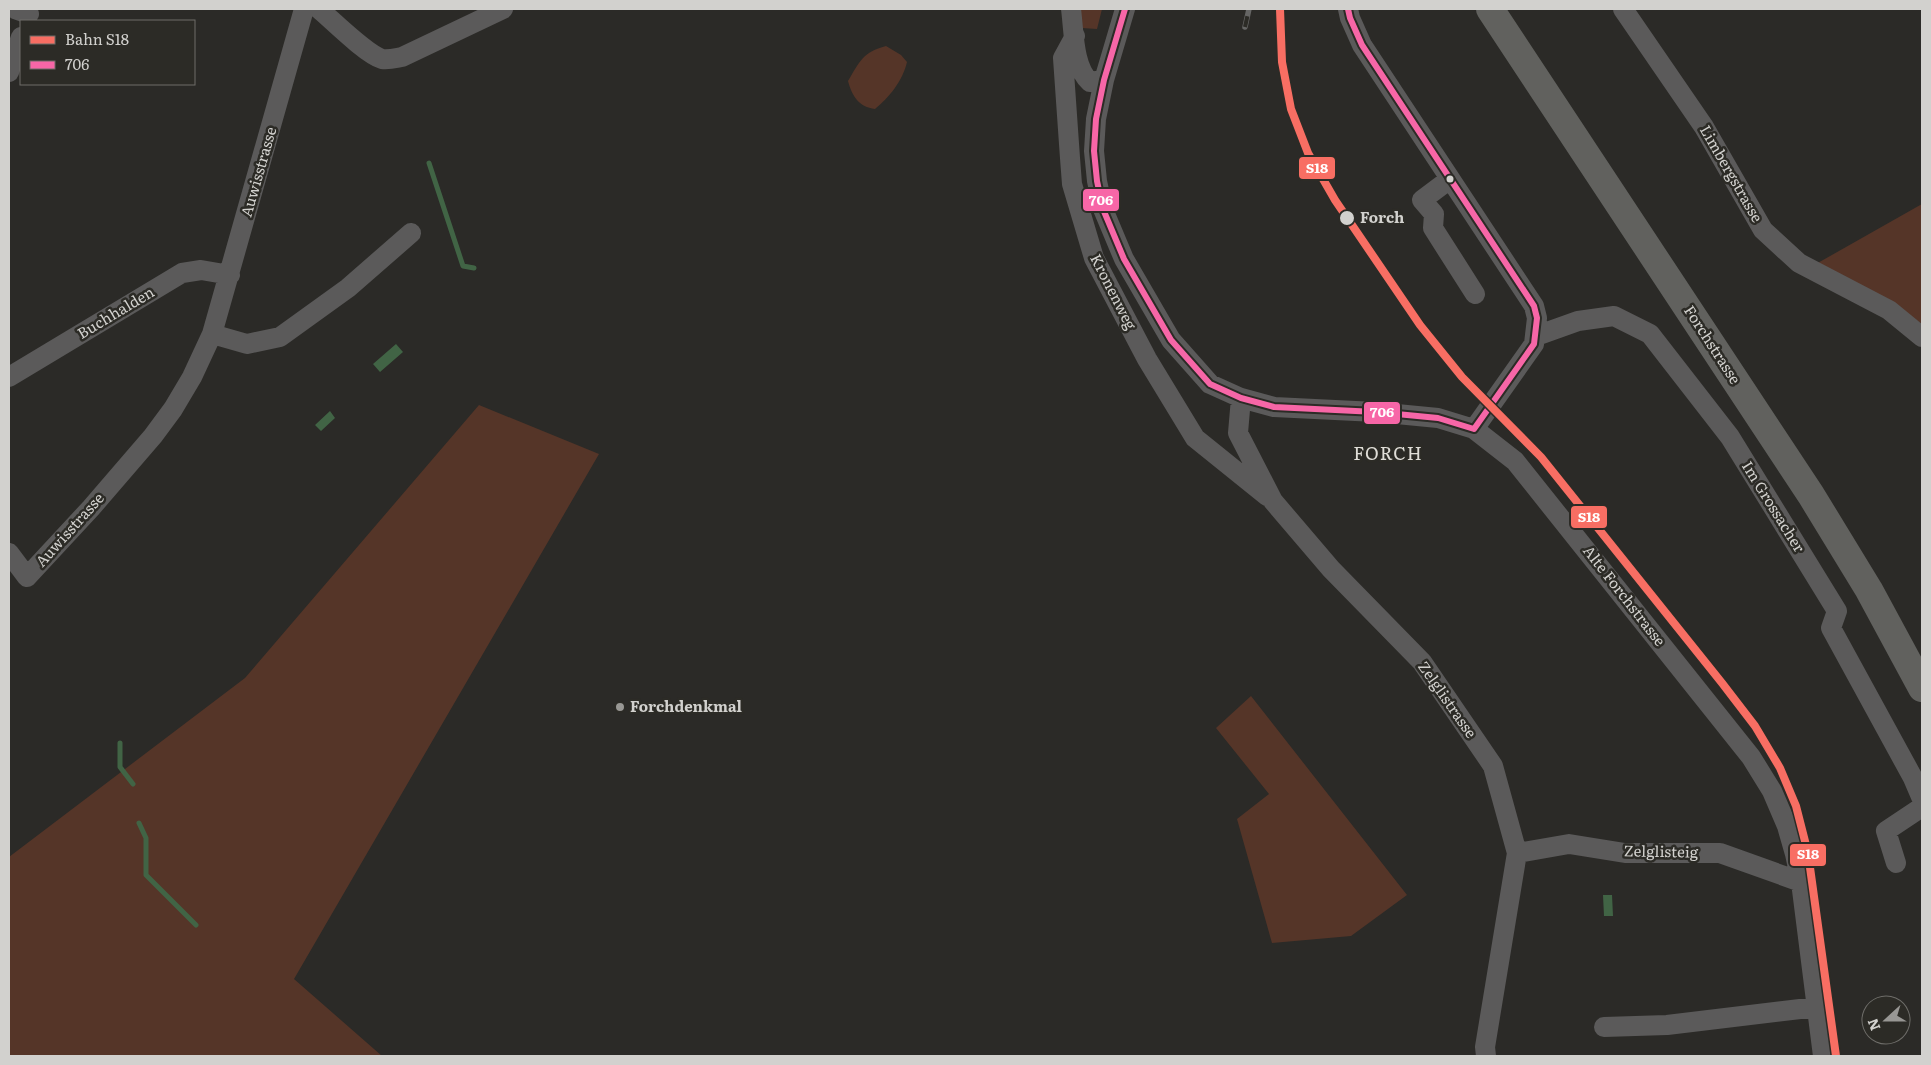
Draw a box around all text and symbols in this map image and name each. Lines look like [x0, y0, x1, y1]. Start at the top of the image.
legend [20, 20, 195, 85]
text: Bahn S18 [65, 27, 129, 50]
text: 706 [65, 52, 89, 75]
street label: Limbergstrasse [1695, 120, 1770, 227]
street label: Auwisstrasse [234, 123, 281, 219]
line badge: S18 [1298, 156, 1336, 180]
text: S18 [1306, 157, 1328, 177]
unlabelled marker [1445, 174, 1455, 184]
line badge: 706 [1082, 188, 1120, 212]
text: 706 [1089, 189, 1113, 209]
place label: Forch [1360, 205, 1404, 228]
marker: Forch [1338, 209, 1356, 227]
street label: Kronenweg [1085, 249, 1144, 334]
street label: Buchhalden [72, 280, 158, 344]
street label: Forchstrasse [1679, 300, 1748, 388]
line badge: 706 [1363, 401, 1401, 425]
text: 706 [1370, 401, 1394, 421]
district label: FORCH [1353, 439, 1423, 466]
street label: Im Grossacher [1737, 456, 1812, 556]
street label: Auwisstrasse [29, 487, 109, 571]
line badge: S18 [1570, 505, 1608, 529]
text: S18 [1578, 506, 1600, 526]
street label: Alte Forchstrasse [1578, 540, 1672, 651]
street label: Zelglistrasse [1413, 656, 1483, 743]
place label: Forchdenkmal [630, 694, 743, 717]
marker: Forchdenkmal [614, 701, 626, 713]
street label: Zelglisteig [1624, 838, 1699, 863]
line badge: S18 [1789, 843, 1827, 867]
text: S18 [1797, 843, 1819, 863]
north arrow [1861, 995, 1911, 1045]
text: N [1861, 1016, 1884, 1034]

